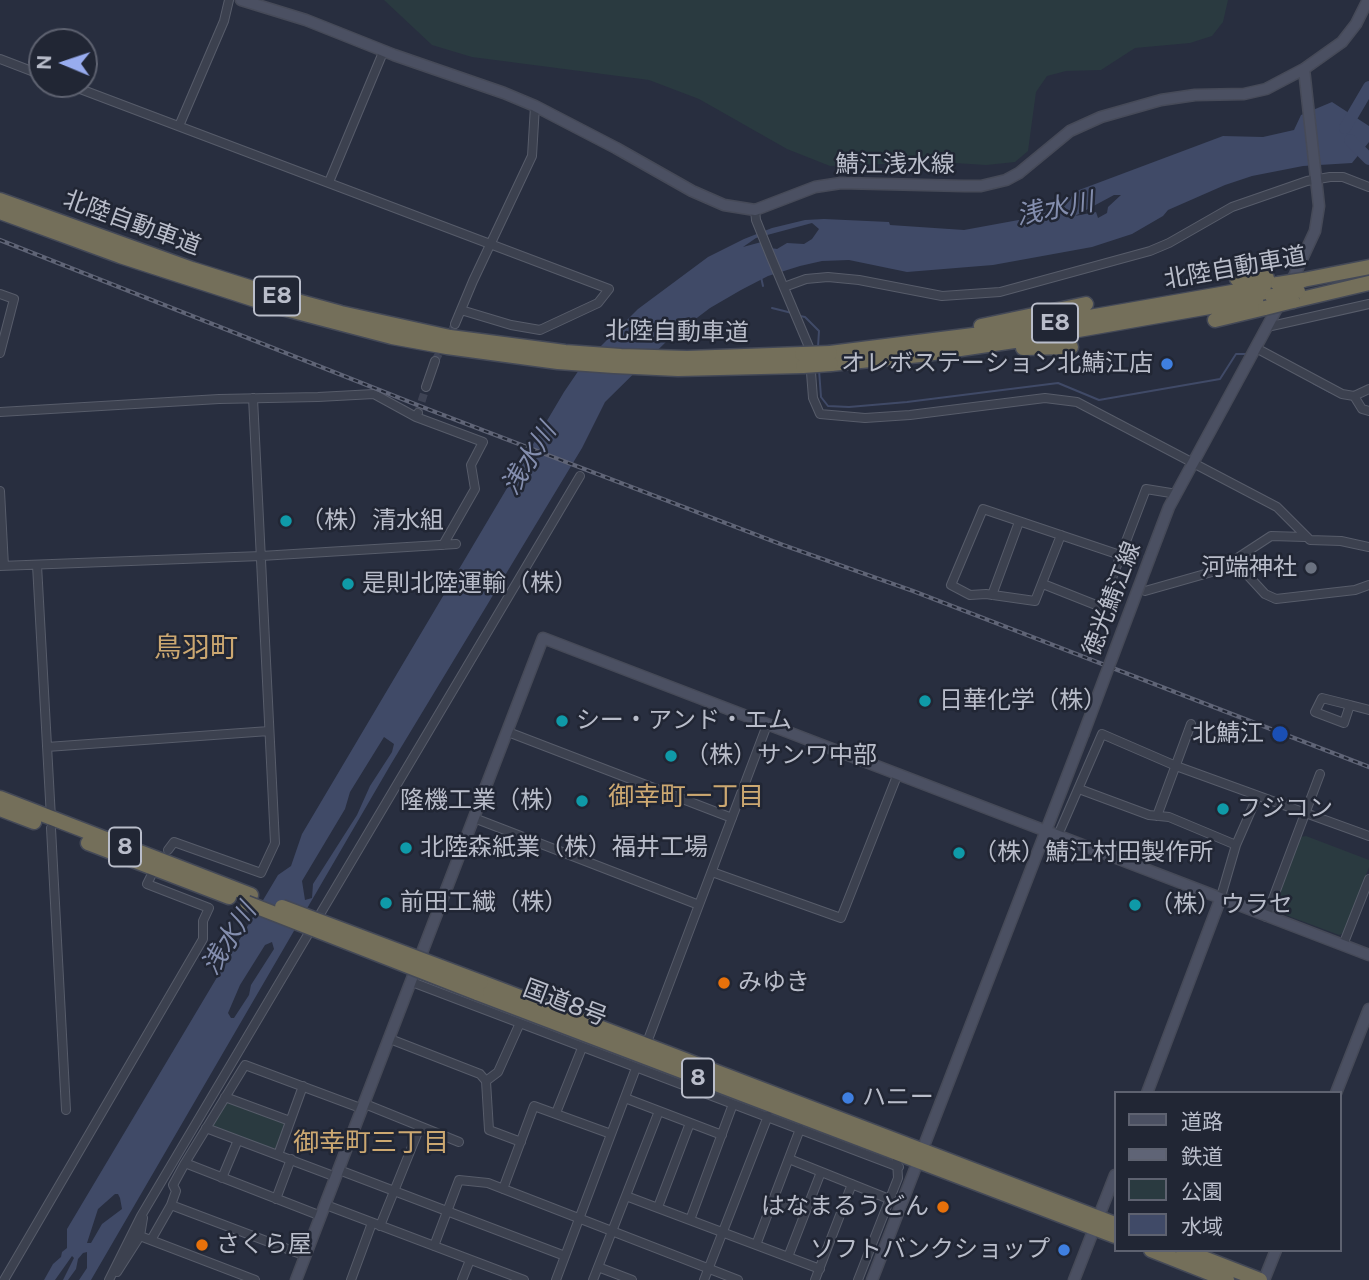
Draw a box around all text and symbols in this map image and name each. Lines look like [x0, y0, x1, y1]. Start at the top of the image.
north arrow [28, 28, 98, 98]
text: N [33, 55, 55, 70]
street label: 鯖江浅水線 [835, 151, 955, 179]
street label: 北陸自動車道 [59, 185, 205, 261]
water label: 浅水川 [1014, 186, 1096, 232]
street label: 北陸自動車道 [1162, 241, 1308, 295]
road number: E8 [254, 276, 300, 316]
road number: E8 [1032, 304, 1078, 342]
street label: 北陸自動車道 [605, 316, 749, 348]
place label: オレボステーション北鯖江店 [841, 350, 1153, 378]
marker: オレボステーション北鯖江店 [1159, 356, 1175, 372]
water label: 浅水川 [495, 418, 563, 500]
place label: （株）清水組 [300, 507, 444, 535]
marker: （株）清水組 [278, 513, 294, 529]
street label: 徳光鯖江線 [1077, 538, 1147, 660]
place label: 河端神社 [1201, 554, 1297, 582]
marker: 河端神社 [1303, 560, 1319, 576]
place label: 是則北陸運輸（株） [362, 570, 578, 598]
marker: 是則北陸運輸（株） [340, 576, 356, 592]
district label: 鳥羽町 [154, 631, 238, 665]
place label: 日華化学（株） [939, 687, 1107, 715]
marker: 日華化学（株） [917, 693, 933, 709]
place label: シー・アンド・エム [576, 707, 792, 735]
marker: シー・アンド・エム [554, 713, 570, 729]
place label: 北鯖江 [1192, 720, 1264, 748]
marker: 北鯖江 [1270, 724, 1290, 744]
place label: （株）サンワ中部 [685, 742, 877, 770]
marker: （株）サンワ中部 [663, 748, 679, 764]
district label: 御幸町一丁目 [608, 781, 764, 813]
place label: 隆機工業（株） [400, 787, 568, 815]
marker: 隆機工業（株） [574, 793, 590, 809]
place label: フジコン [1237, 795, 1333, 823]
marker: フジコン [1215, 801, 1231, 817]
road number: 8 [109, 828, 141, 866]
place label: 北陸森紙業（株）福井工場 [420, 834, 708, 862]
place label: （株）鯖江村田製作所 [973, 839, 1213, 867]
marker: 北陸森紙業（株）福井工場 [398, 840, 414, 856]
marker: （株）鯖江村田製作所 [951, 845, 967, 861]
place label: 前田工繊（株） [400, 889, 568, 917]
place label: （株）ウラセ [1149, 891, 1293, 919]
marker: 前田工繊（株） [378, 895, 394, 911]
marker: （株）ウラセ [1127, 897, 1143, 913]
water label: 浅水川 [195, 898, 263, 980]
place label: みゆき [738, 969, 810, 997]
street label: 国道8号 [519, 974, 611, 1032]
marker: みゆき [716, 975, 732, 991]
road number: 8 [682, 1058, 714, 1098]
place label: ハニー [862, 1084, 934, 1112]
marker: ハニー [840, 1090, 856, 1106]
legend [1114, 1091, 1341, 1252]
text: 道路 [1181, 1109, 1223, 1134]
district label: 御幸町三丁目 [293, 1127, 449, 1159]
text: 鉄道 [1181, 1144, 1223, 1169]
text: 公園 [1181, 1179, 1223, 1204]
place label: はなまるうどん [761, 1193, 929, 1221]
marker: はなまるうどん [935, 1199, 951, 1215]
text: 水域 [1181, 1214, 1223, 1239]
place label: さくら屋 [216, 1231, 312, 1259]
place label: ソフトバンクショップ [810, 1236, 1050, 1264]
marker: さくら屋 [194, 1237, 210, 1253]
marker: ソフトバンクショップ [1056, 1242, 1072, 1258]

